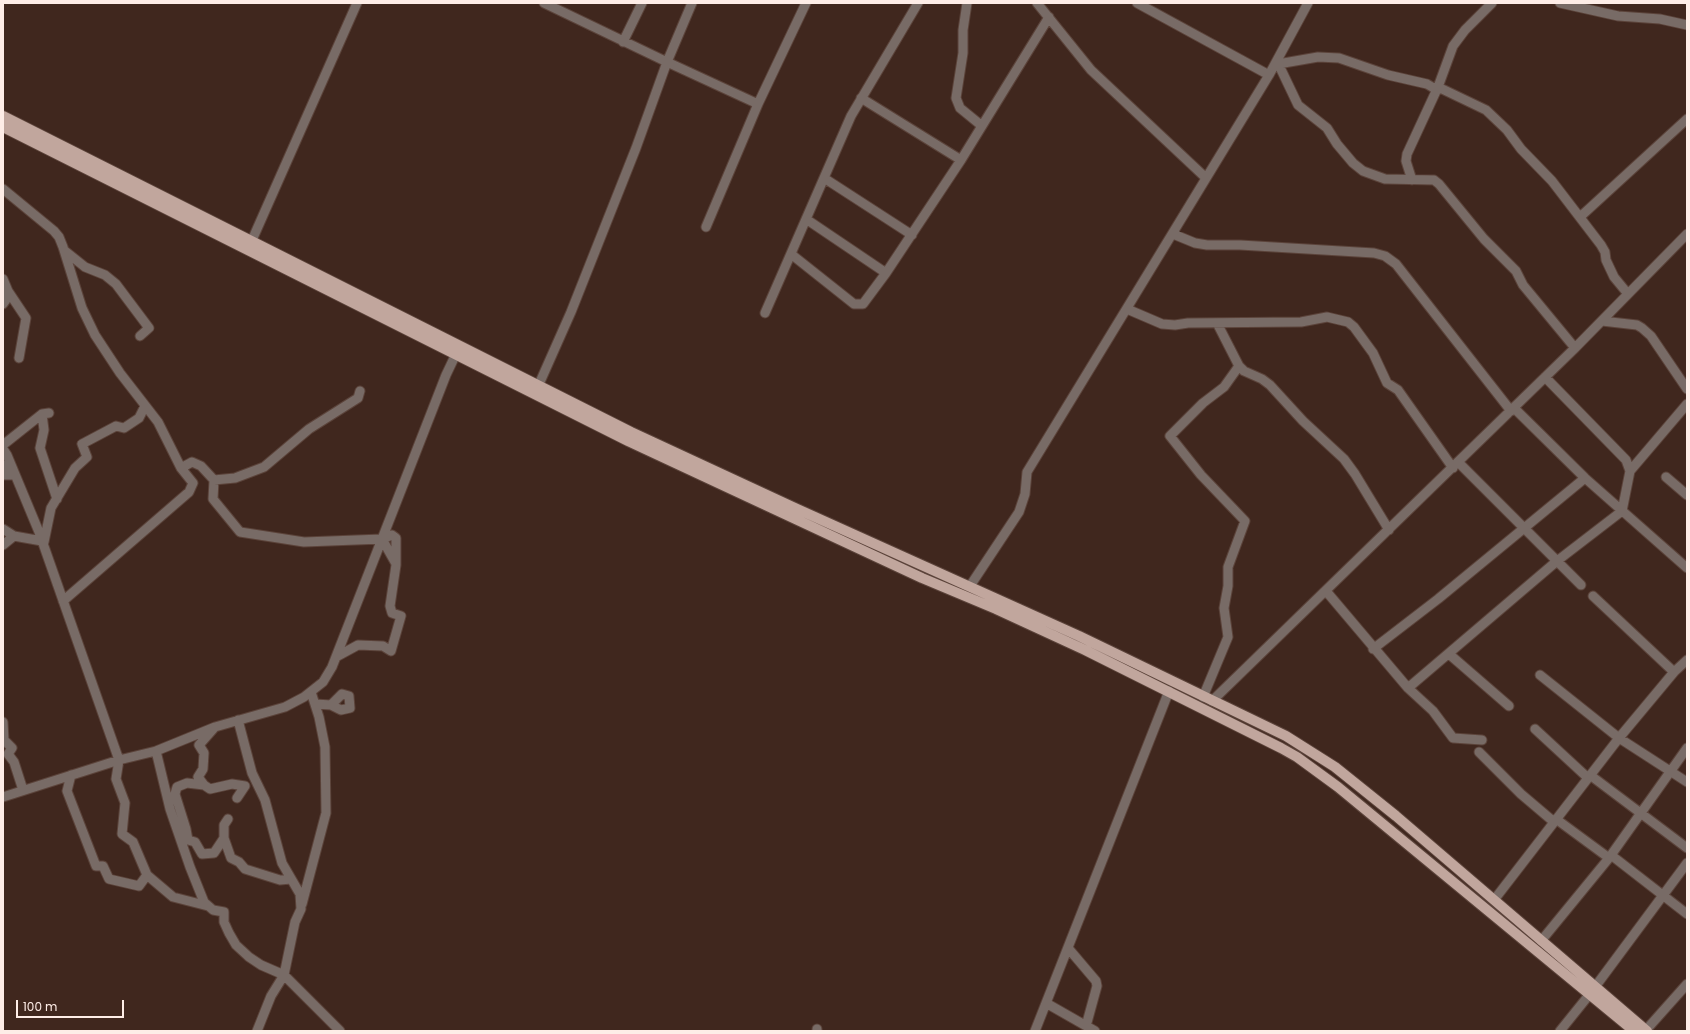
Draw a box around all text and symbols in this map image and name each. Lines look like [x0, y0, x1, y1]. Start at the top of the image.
scale bar [18, 992, 126, 1018]
text: 100 m [23, 998, 57, 1015]

